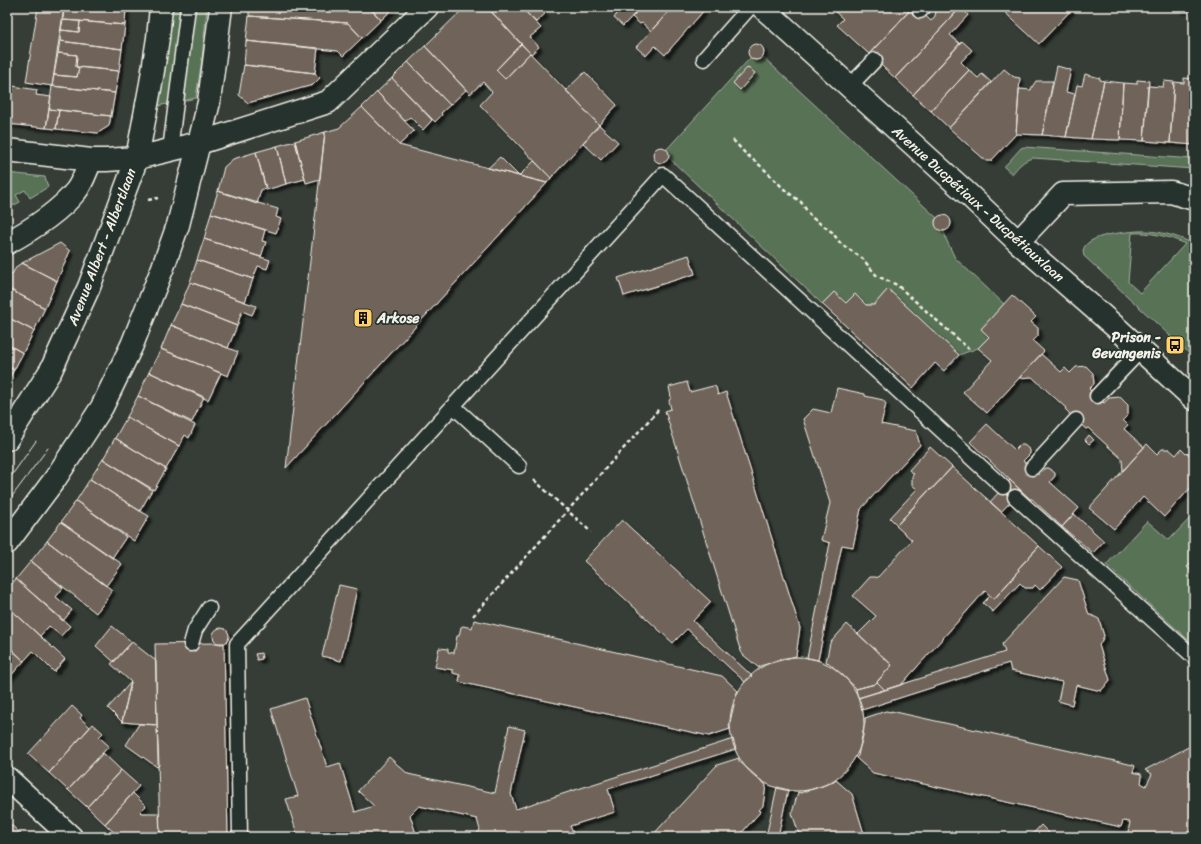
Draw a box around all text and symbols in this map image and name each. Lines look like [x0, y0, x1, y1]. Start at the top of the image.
street label: Avenue Ducpétiaux - Ducpétiauxlaan [885, 119, 1070, 289]
street label: Avenue Albert - Albertlaan [60, 164, 144, 330]
place label: Arkose [376, 306, 420, 331]
building icon: Arkose [352, 307, 374, 329]
place label: Prison - Gevangenis [1091, 325, 1162, 366]
bus stop icon: Prison - Gevangenis [1164, 334, 1186, 356]

